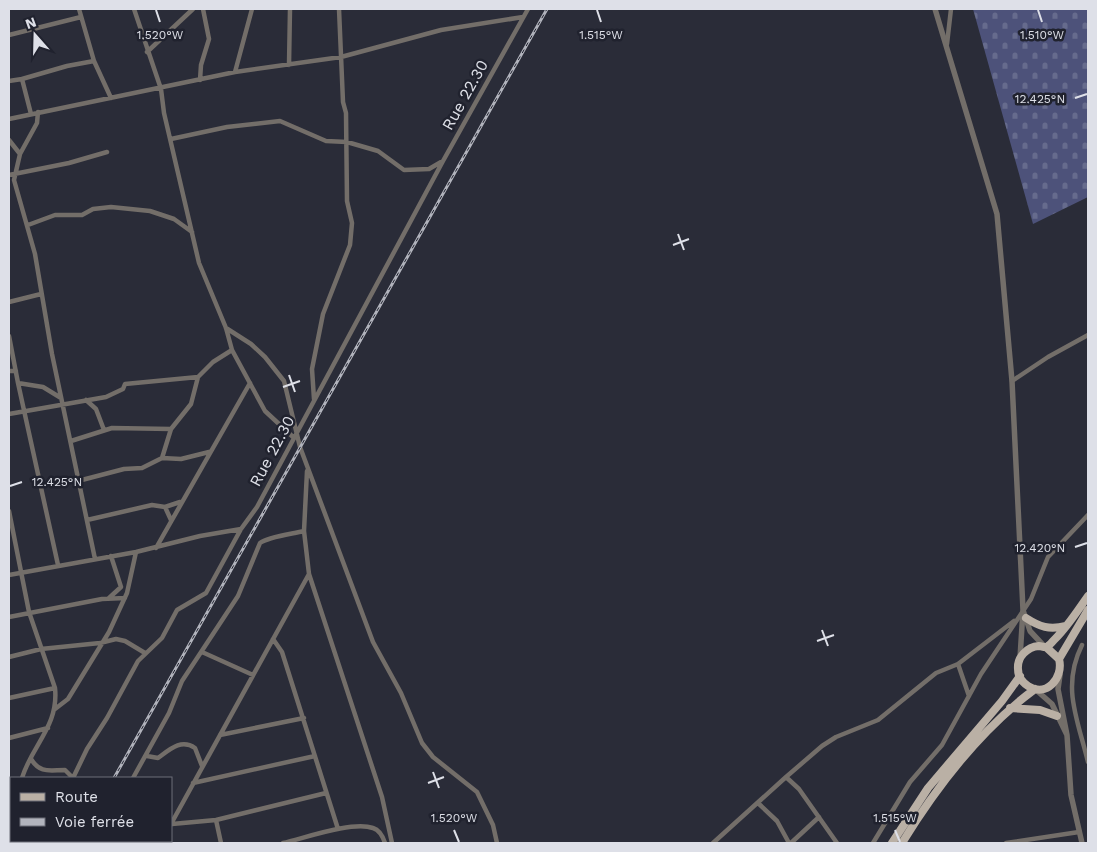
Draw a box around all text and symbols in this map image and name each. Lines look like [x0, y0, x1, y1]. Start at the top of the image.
north arrow [10, 10, 60, 60]
text: N [23, 13, 38, 32]
text: 1.520°W [137, 28, 184, 42]
text: 1.515°W [579, 28, 623, 42]
text: 1.510°W [1020, 28, 1064, 42]
street label: Rue 22.30 [438, 57, 492, 133]
text: 12.425°N [1015, 92, 1065, 106]
street label: Rue 22.30 [245, 412, 299, 490]
text: 12.425°N [32, 475, 82, 489]
text: 12.420°N [1015, 541, 1065, 555]
legend [10, 777, 172, 842]
text: Route [55, 788, 98, 806]
text: 1.520°W [431, 811, 478, 825]
text: 1.515°W [873, 811, 917, 825]
text: Voie ferrée [55, 813, 134, 831]

